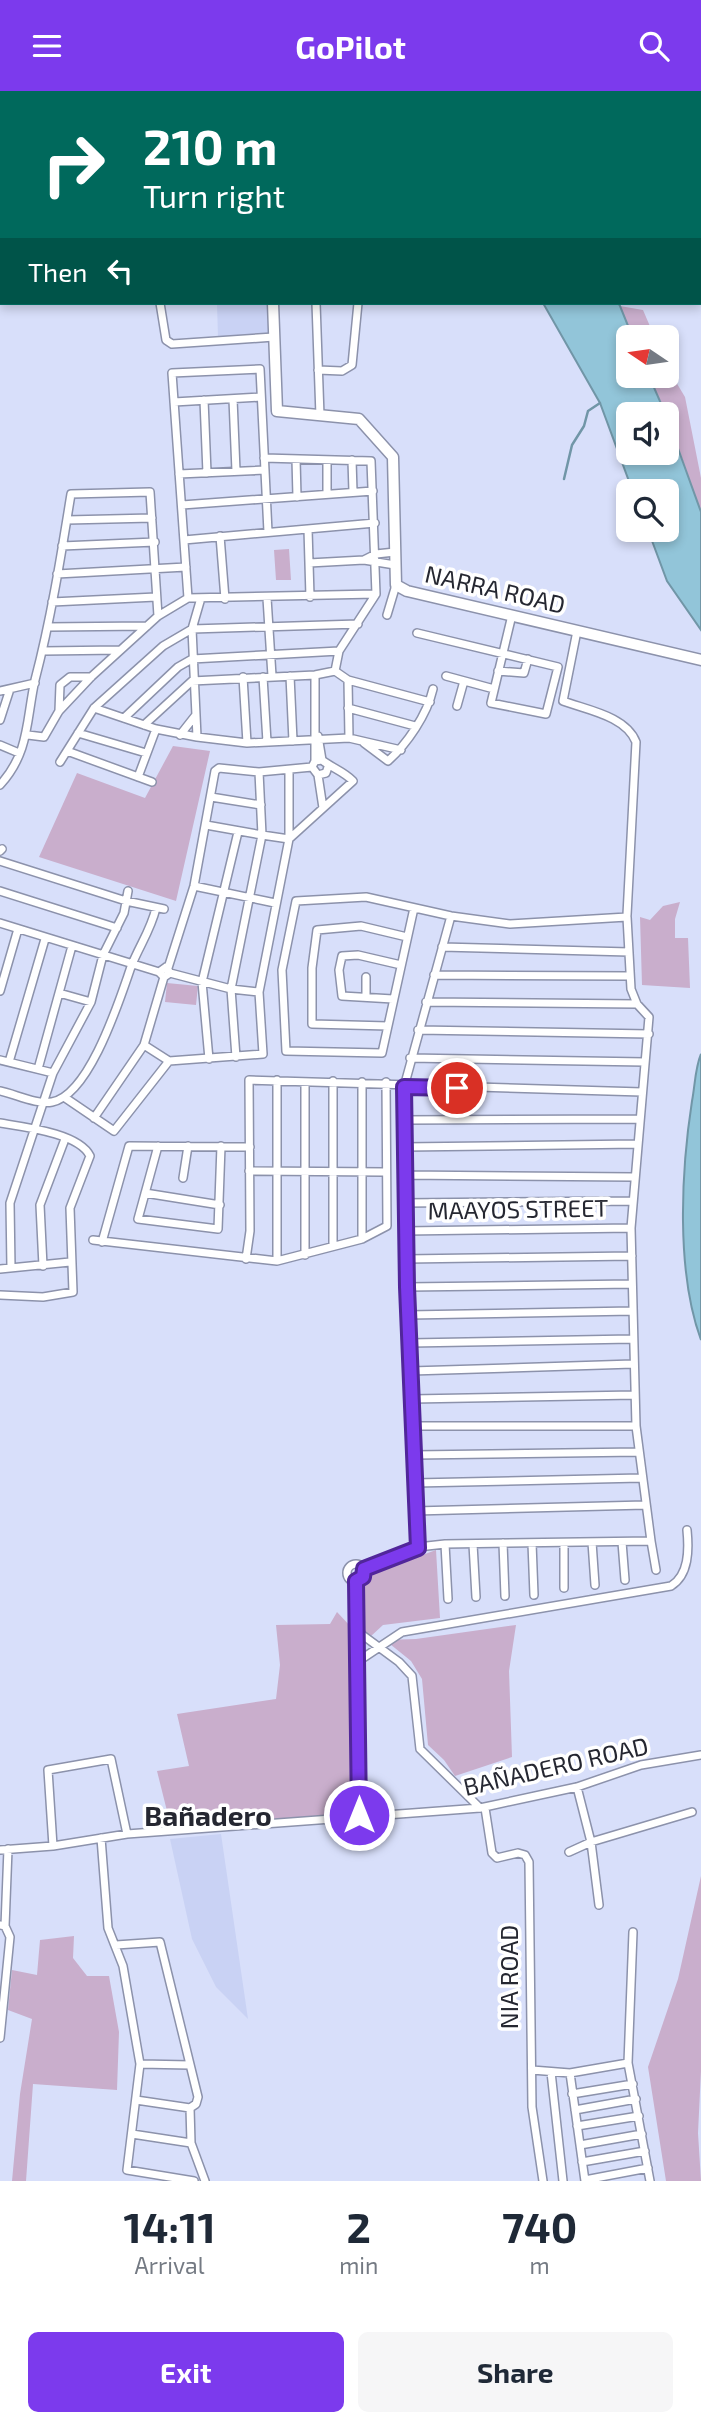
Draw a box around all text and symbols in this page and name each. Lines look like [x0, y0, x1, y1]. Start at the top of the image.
icon: menu [28, 27, 66, 65]
text: GoPilot [295, 27, 406, 65]
icon: search [635, 27, 673, 65]
text: 210 m [143, 116, 277, 175]
icon: right [28, 119, 119, 210]
text: Turn right [143, 176, 285, 214]
icon: left [101, 252, 139, 290]
text: Then [28, 256, 87, 287]
north arrow [616, 325, 679, 389]
map controls [616, 325, 679, 542]
button: sound [616, 402, 679, 465]
button: search [616, 479, 679, 542]
street label: NARRA ROAD [422, 558, 568, 619]
pin [427, 1058, 487, 1118]
icon: arrive [438, 1069, 476, 1107]
street label: MAAYOS STREET [427, 1192, 609, 1225]
street label: BAÑADERO ROAD [460, 1730, 651, 1801]
position arrow [322, 1778, 396, 1852]
district label: Bañadero [144, 1798, 272, 1832]
street label: NIA ROAD [494, 1925, 523, 2029]
text: 14:11 [124, 2201, 216, 2251]
text: 2 [347, 2201, 371, 2251]
text: 740 [502, 2201, 577, 2251]
text: Arrival [135, 2251, 205, 2279]
text: min [339, 2251, 378, 2279]
text: m [530, 2251, 550, 2279]
button: Exit [28, 2332, 344, 2412]
button: Share [358, 2332, 673, 2412]

